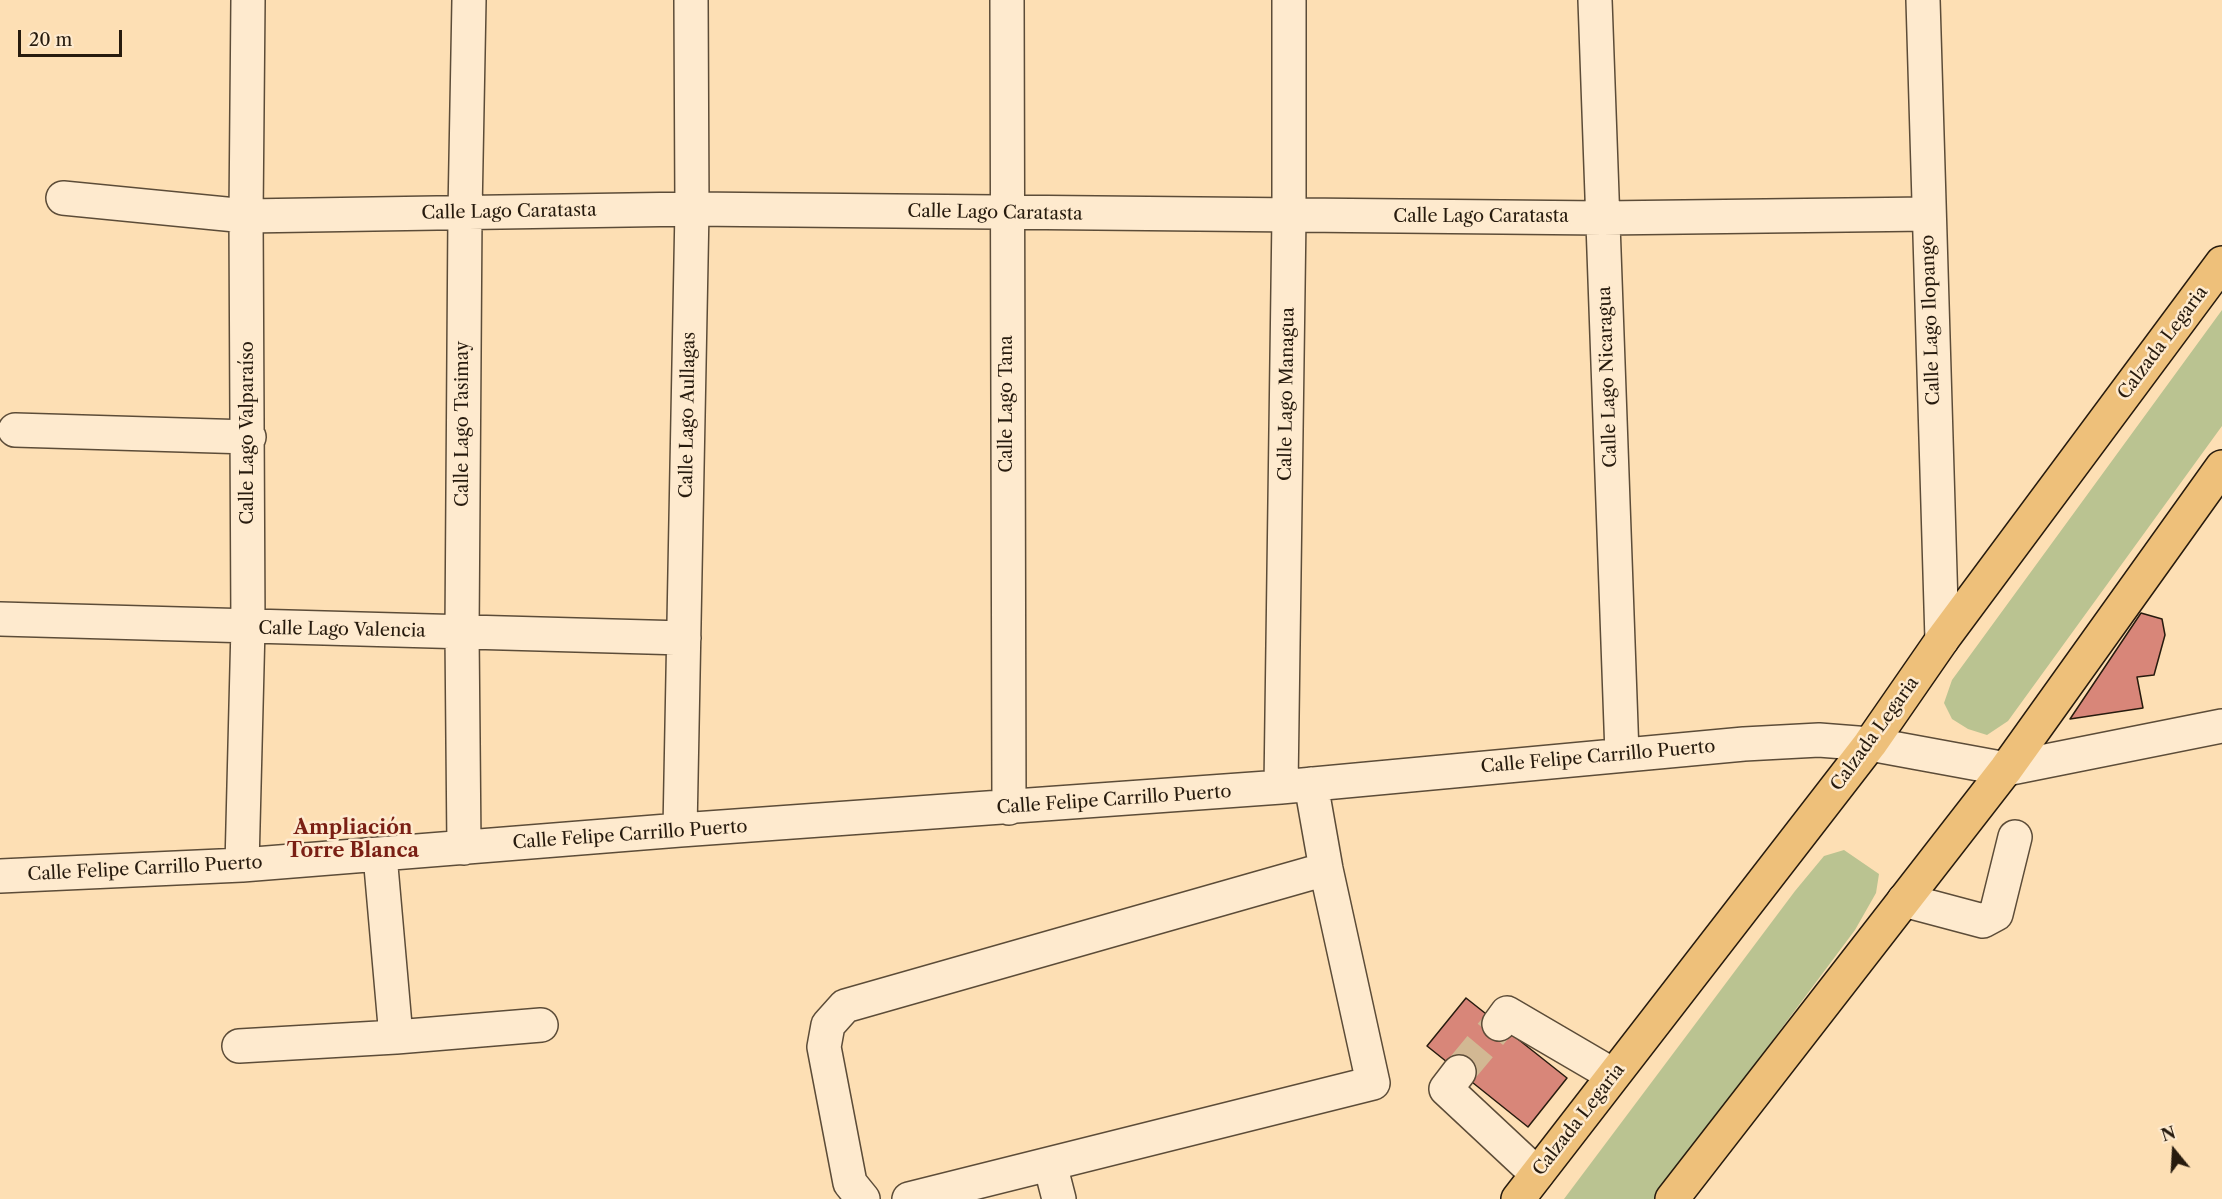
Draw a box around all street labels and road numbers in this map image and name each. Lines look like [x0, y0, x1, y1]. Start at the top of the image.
street label: Calle Lago Caratasta [421, 200, 597, 224]
street label: Calle Lago Caratasta [907, 201, 1083, 225]
street label: Calle Lago Caratasta [1393, 206, 1569, 228]
street label: Calle Lago Ilopango [1917, 234, 1945, 406]
street label: Calzada Legaria [2113, 282, 2213, 404]
street label: Calle Lago Nicaragua [1594, 286, 1622, 468]
street label: Calle Lago Managua [1275, 307, 1299, 481]
street label: Calle Lago Aullagas [676, 332, 700, 498]
street label: Calle Lago Tana [996, 335, 1018, 473]
street label: Calle Lago Valparaíso [237, 341, 259, 525]
street label: Calle Lago Tasimay [452, 341, 474, 507]
street label: Calle Lago Valencia [258, 618, 426, 642]
street label: Calzada Legaria [1826, 673, 1924, 795]
street label: Calle Felipe Carrillo Puerto [1480, 736, 1716, 778]
street label: Calle Felipe Carrillo Puerto [996, 781, 1232, 819]
street label: Calle Felipe Carrillo Puerto [512, 816, 748, 854]
street label: Calle Felipe Carrillo Puerto [27, 852, 263, 886]
street label: Calzada Legaria [1529, 1060, 1629, 1180]

